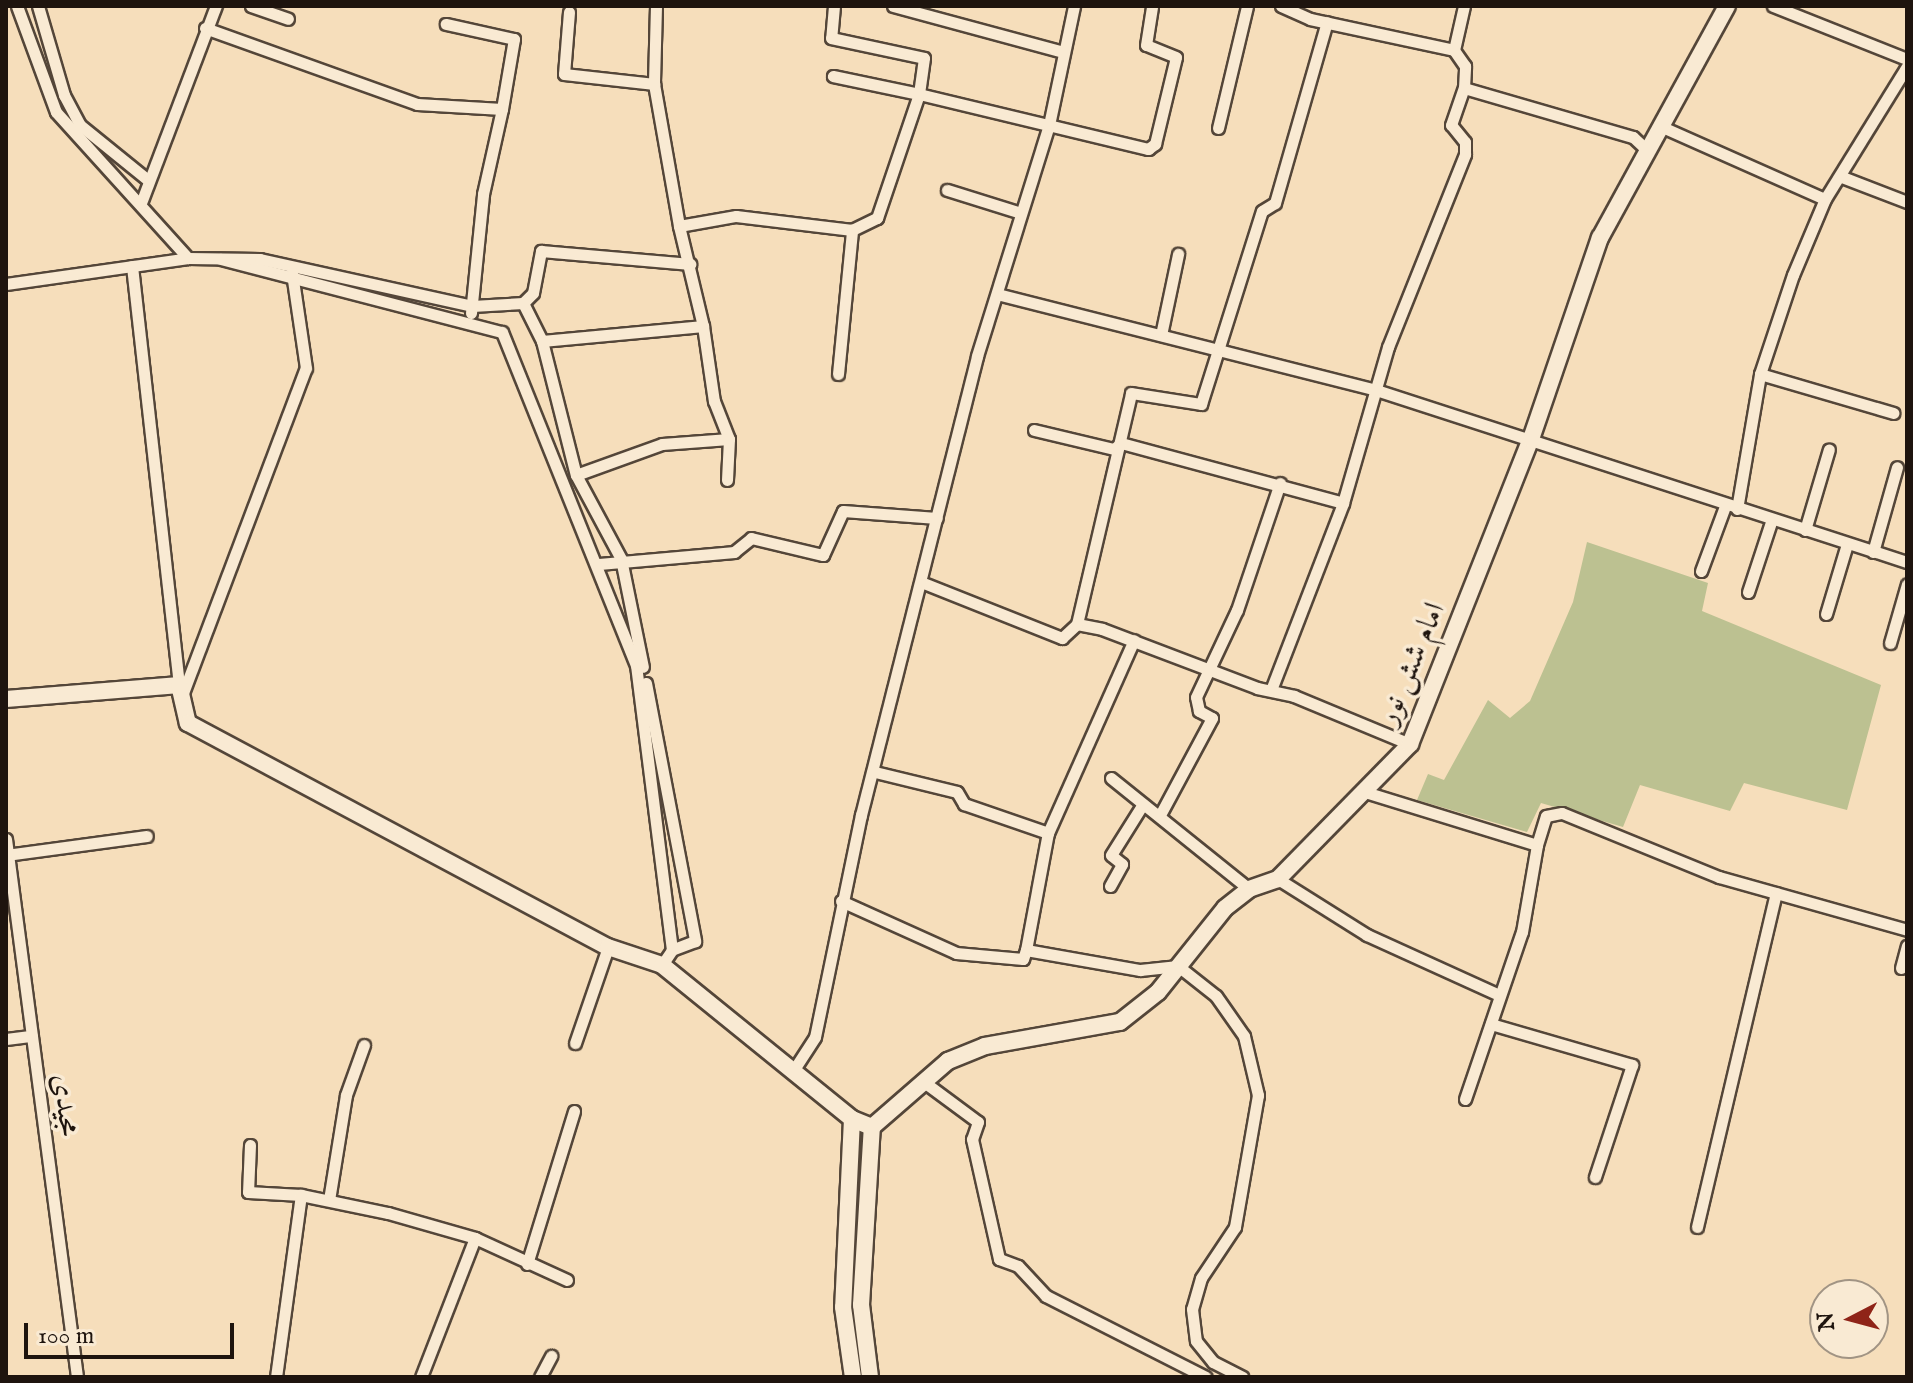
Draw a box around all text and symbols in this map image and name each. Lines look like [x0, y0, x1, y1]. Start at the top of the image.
street label: امام شش نور [1370, 598, 1454, 730]
street label: مجیدی [43, 1072, 87, 1138]
north arrow [1809, 1279, 1889, 1359]
scale bar [28, 1307, 238, 1357]
text: N [1812, 1310, 1842, 1332]
text: 100 m [38, 1321, 94, 1352]

